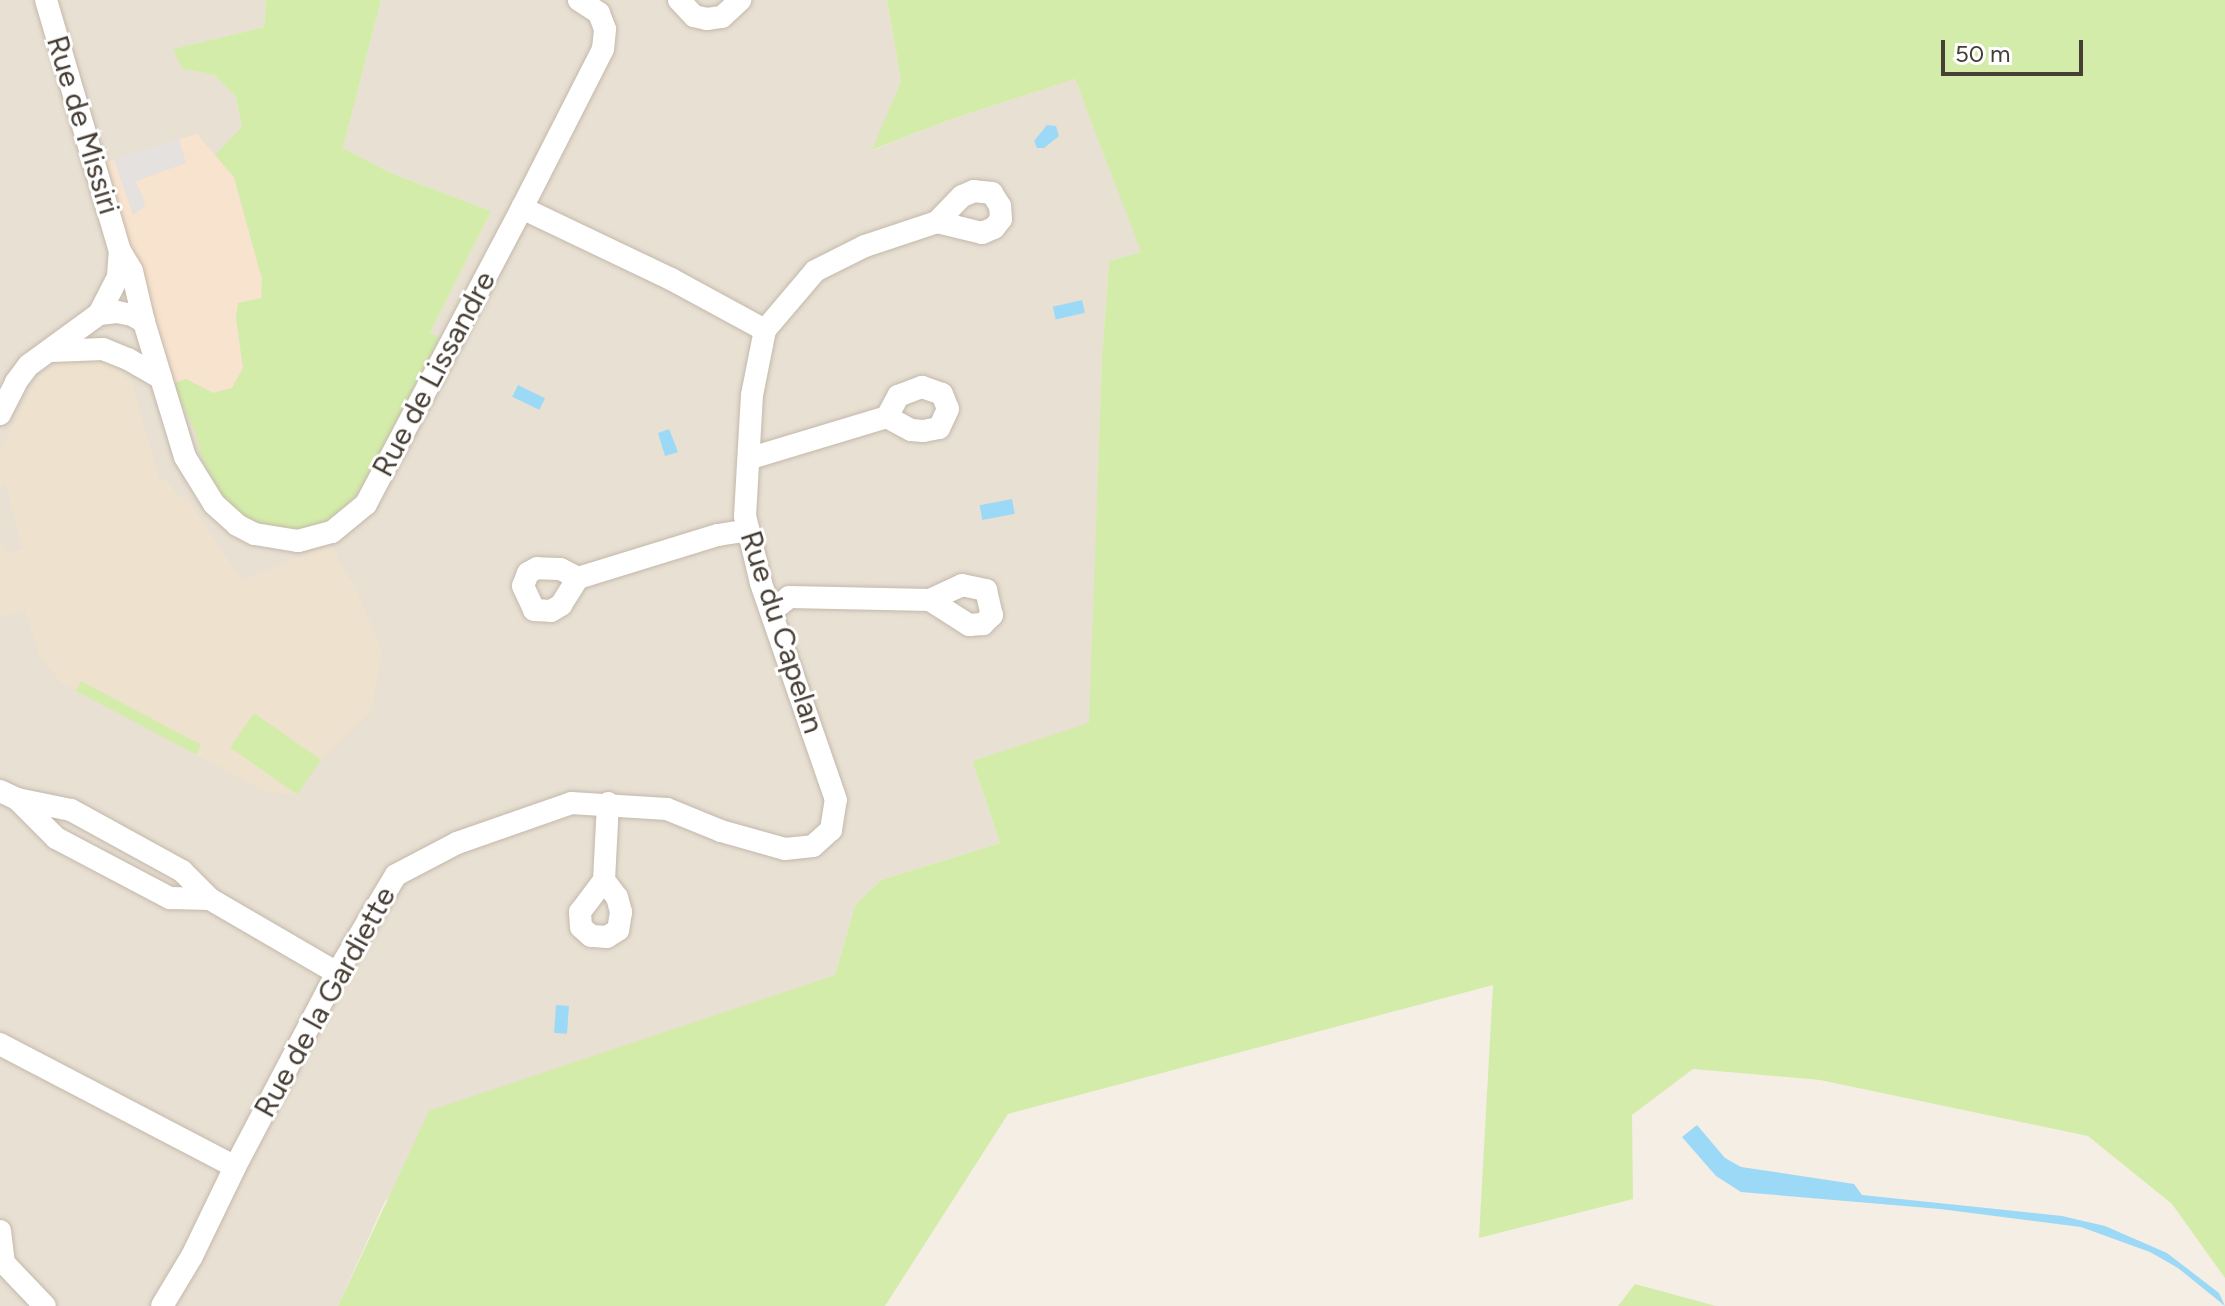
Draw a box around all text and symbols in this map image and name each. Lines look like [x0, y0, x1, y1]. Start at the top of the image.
scale bar [1945, 24, 2087, 74]
street label: Rue de Missiri [39, 31, 127, 219]
text: 50 m [1955, 39, 2011, 68]
street label: Rue de Lissandre [365, 265, 503, 483]
street label: Rue du Capelan [732, 526, 832, 738]
street label: Rue de la Gardiette [247, 880, 403, 1124]

